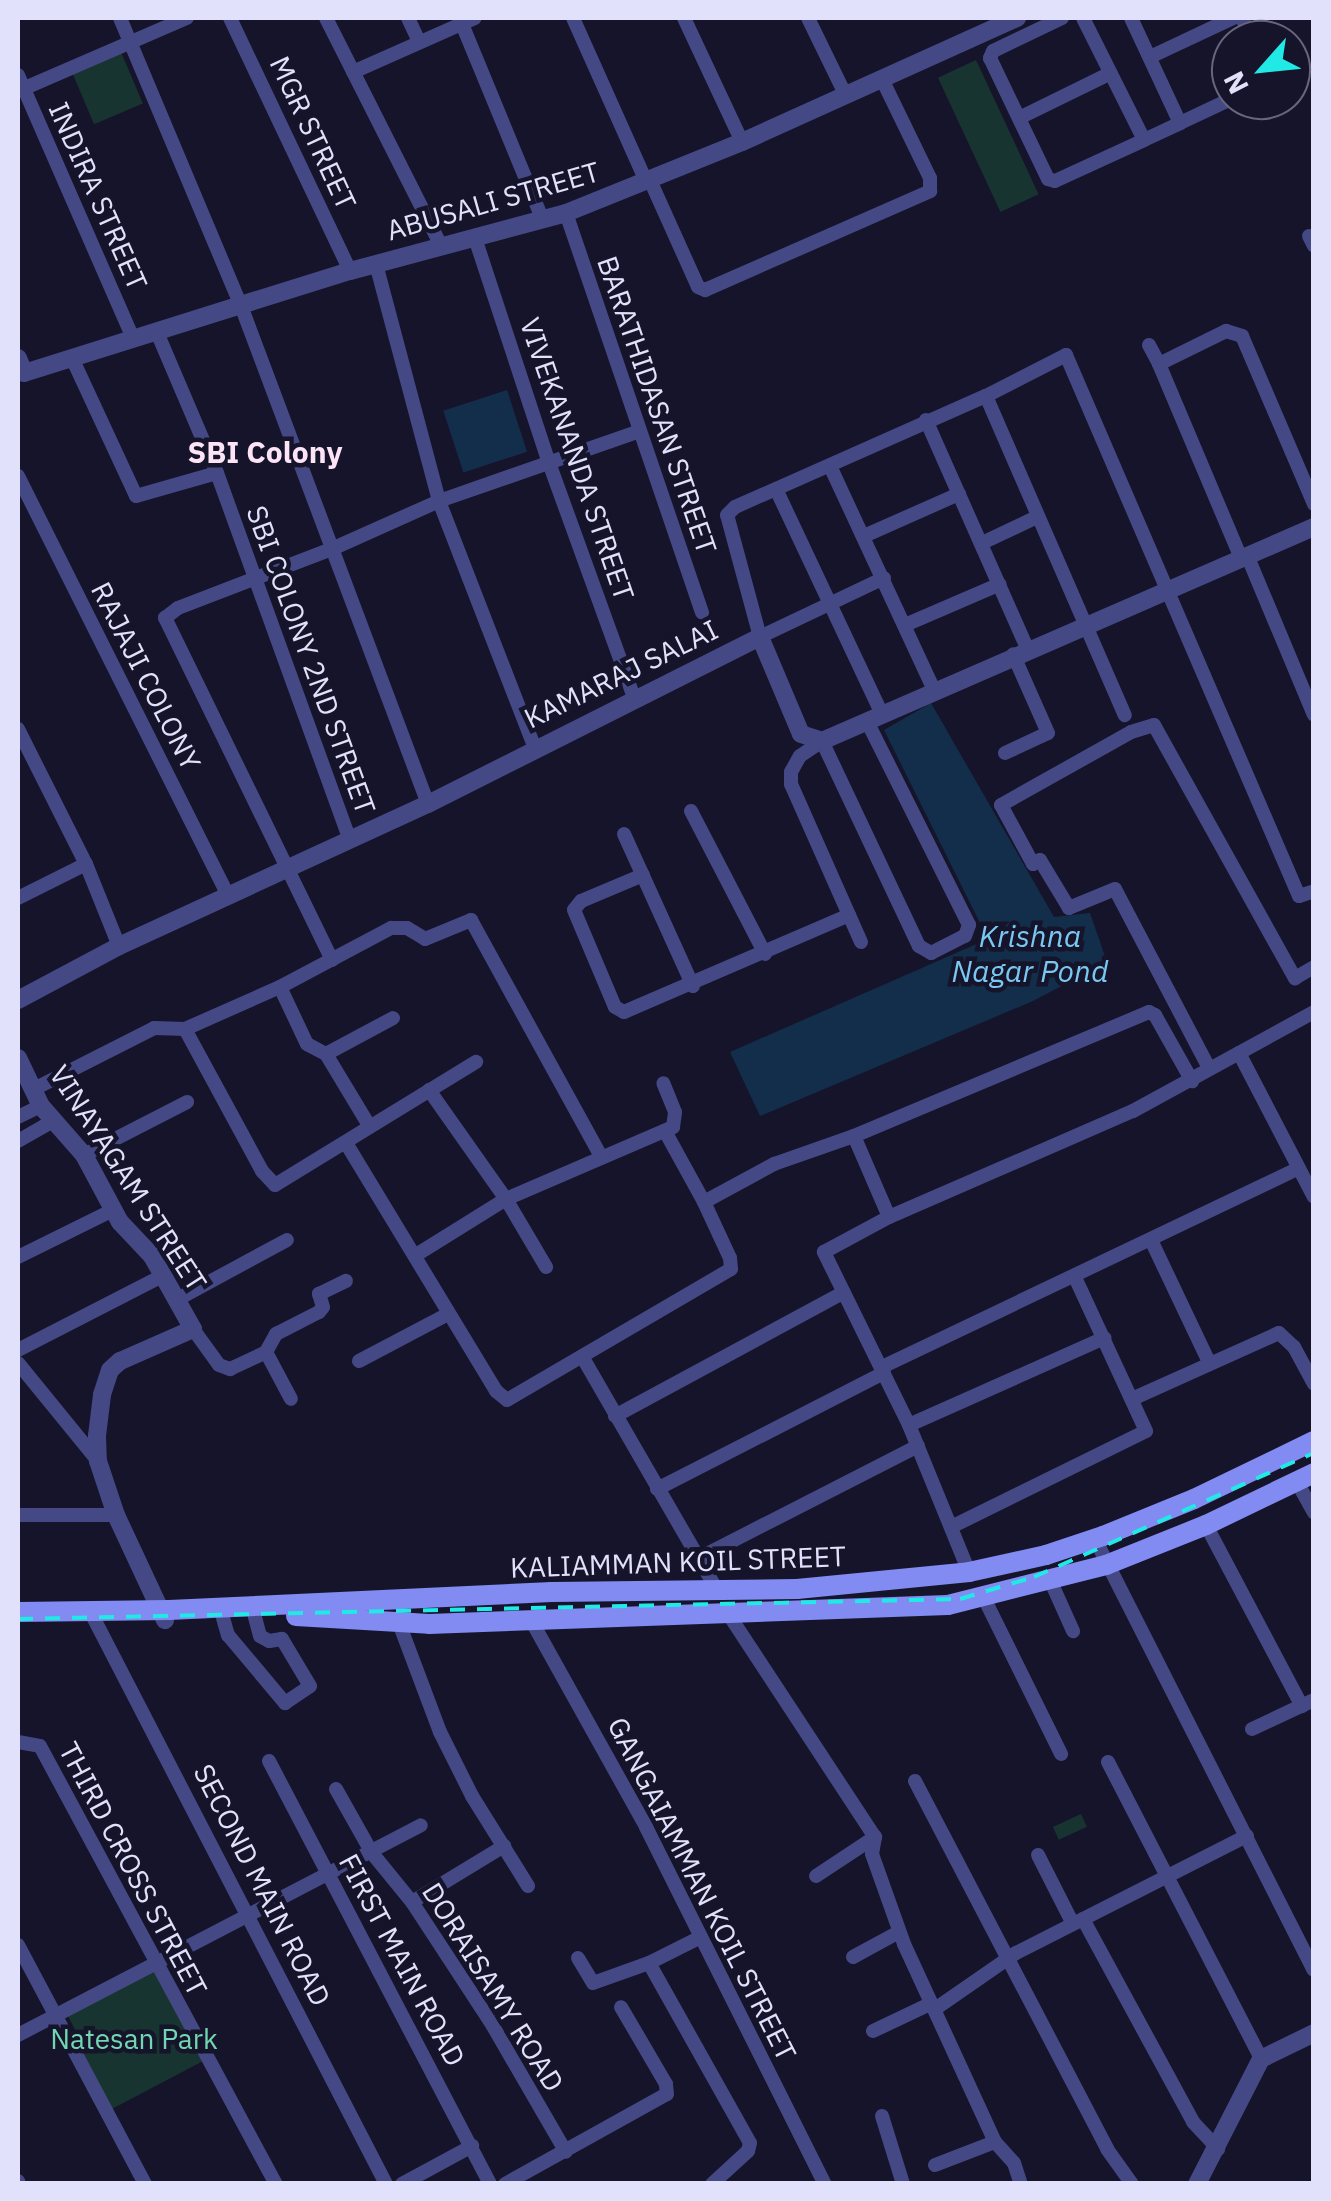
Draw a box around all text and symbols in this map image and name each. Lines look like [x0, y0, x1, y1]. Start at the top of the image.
north arrow [1211, 20, 1311, 120]
street label: MGR STREET [263, 51, 363, 215]
text: N [1215, 66, 1257, 100]
street label: INDIRA STREET [42, 97, 154, 295]
street label: ABUSALI STREET [383, 155, 603, 247]
street label: BARATHIDASAN STREET [590, 252, 724, 558]
street label: VIVEKANANDA STREET [513, 313, 641, 605]
district label: SBI Colony [188, 434, 342, 470]
street label: SBI COLONY 2ND STREET [240, 501, 382, 819]
street label: RAJAJI COLONY [84, 576, 208, 776]
street label: KAMARAJ SALAI [519, 613, 723, 735]
water label: Krishna Nagar Pond [952, 918, 1108, 988]
street label: VINAYAGAM STREET [42, 1059, 214, 1297]
street label: KALIAMMAN KOIL STREET [510, 1539, 846, 1585]
street label: GANGAIAMMAN KOIL STREET [601, 1712, 803, 2066]
street label: THIRD CROSS STREET [52, 1736, 214, 2002]
street label: SECOND MAIN ROAD [186, 1759, 338, 2011]
street label: FIRST MAIN ROAD [332, 1848, 472, 2072]
street label: DORAISAMY ROAD [415, 1876, 571, 2098]
park label: Natesan Park [50, 2022, 218, 2056]

